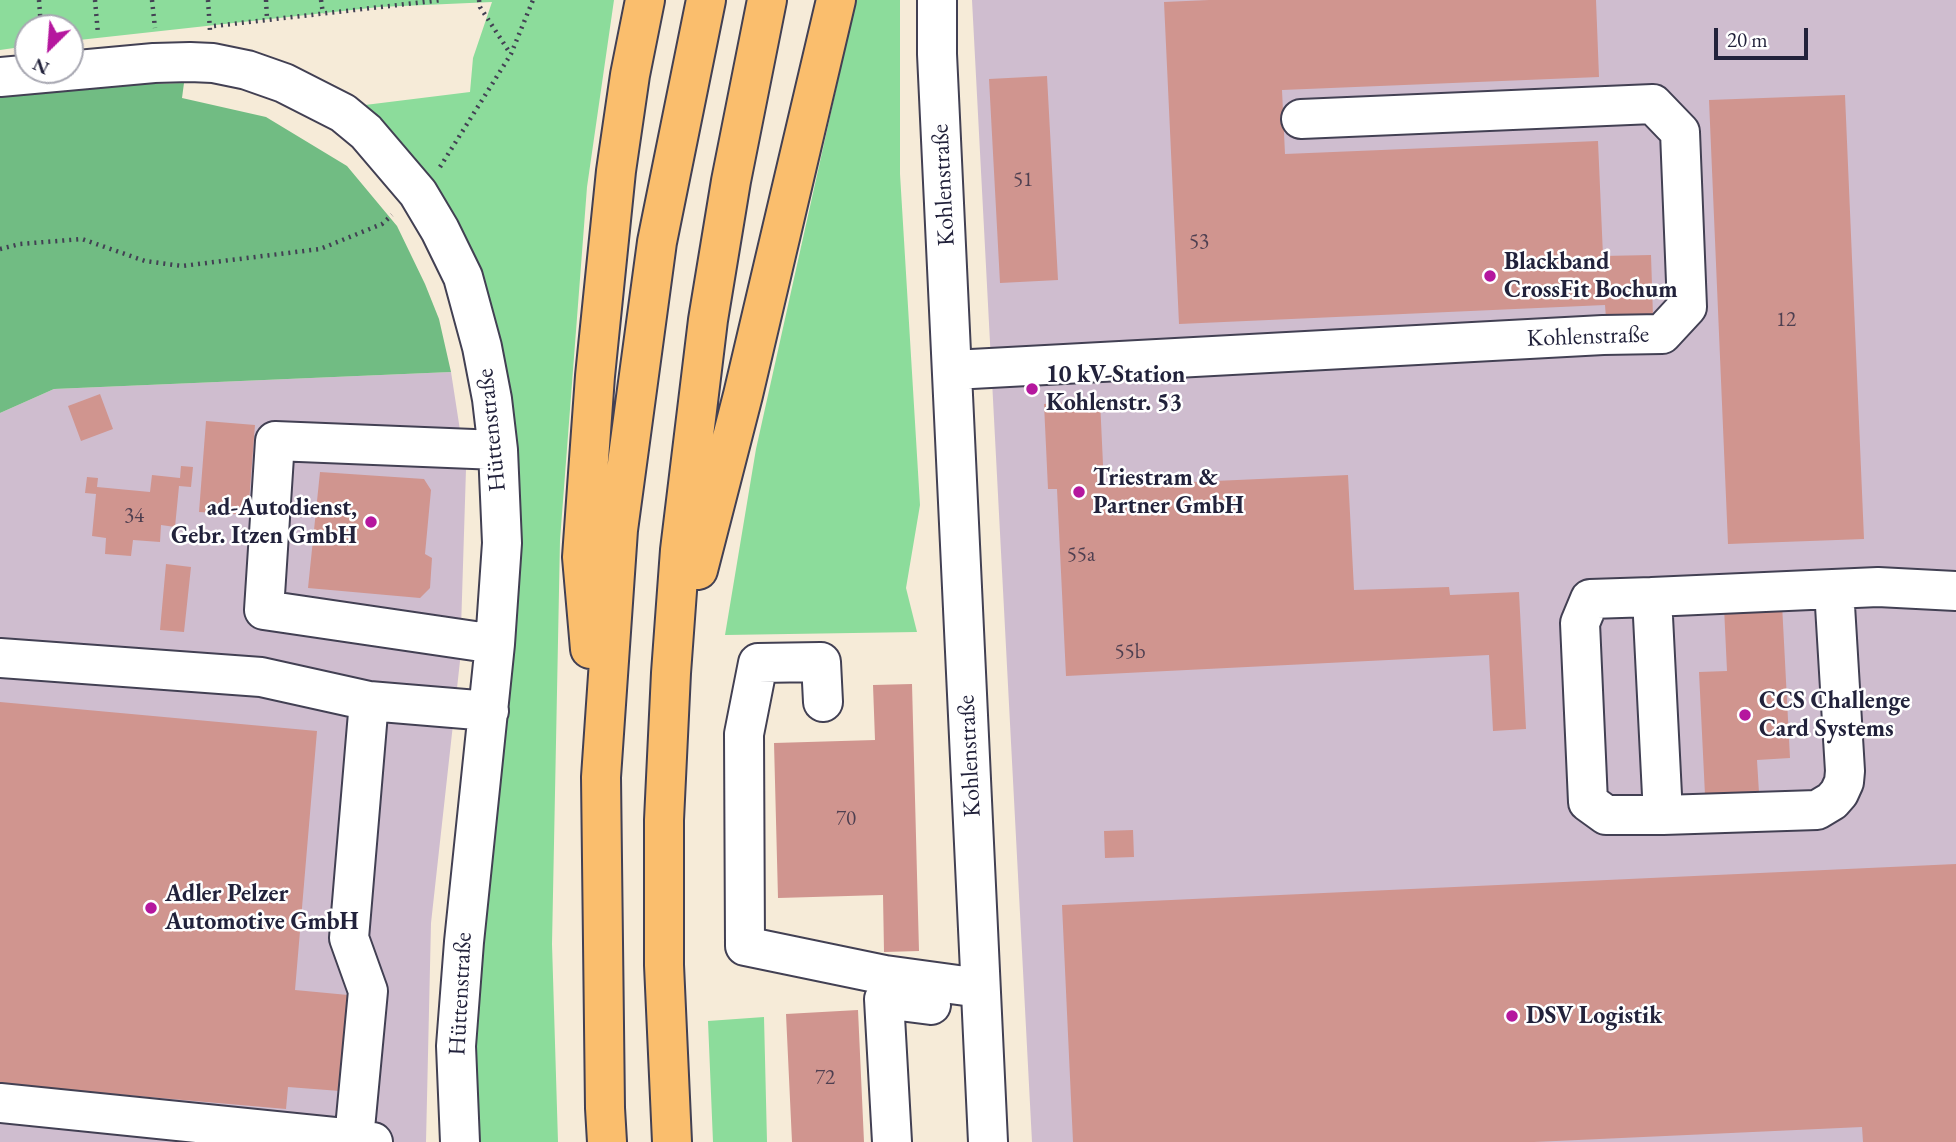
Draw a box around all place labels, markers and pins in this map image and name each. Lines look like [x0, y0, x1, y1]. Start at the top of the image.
place label: Blackband CrossFit Bochum [1504, 248, 1678, 304]
marker: Blackband CrossFit Bochum [1482, 268, 1498, 284]
place label: 10 kV-Station Kohlenstr. 53 [1046, 361, 1185, 417]
marker: 10 kV-Station Kohlenstr. 53 [1024, 381, 1040, 397]
place label: Triestram & Partner GmbH [1093, 464, 1244, 520]
marker: Triestram & Partner GmbH [1071, 484, 1087, 500]
place label: ad-Autodienst, Gebr. Itzen GmbH [171, 494, 357, 550]
marker: ad-Autodienst, Gebr. Itzen GmbH [363, 514, 379, 530]
place label: CCS Challenge Card Systems [1759, 687, 1910, 743]
marker: CCS Challenge Card Systems [1737, 707, 1753, 723]
place label: Adler Pelzer Automotive GmbH [165, 880, 359, 936]
marker: Adler Pelzer Automotive GmbH [143, 900, 159, 916]
place label: DSV Logistik [1526, 1002, 1662, 1030]
marker: DSV Logistik [1504, 1008, 1520, 1024]

